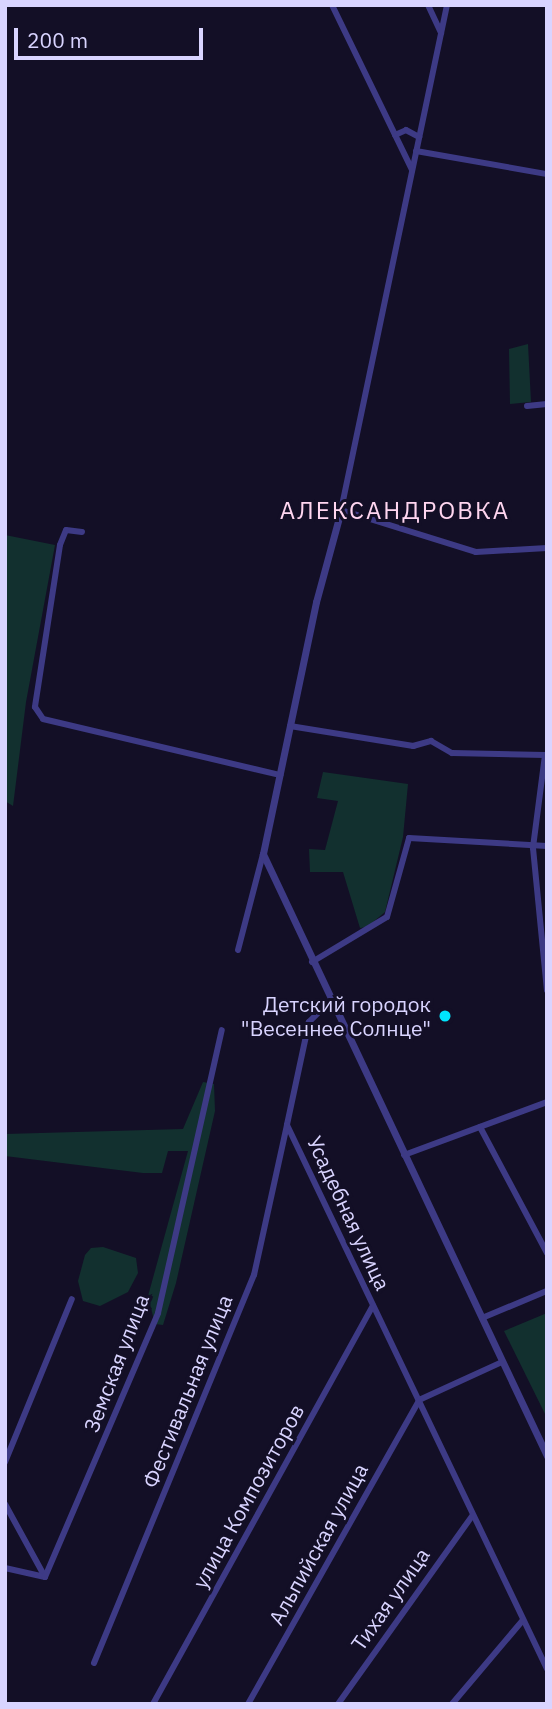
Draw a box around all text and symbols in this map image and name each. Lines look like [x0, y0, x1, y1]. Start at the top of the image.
scale bar [18, 14, 206, 58]
text: 200 m [27, 26, 88, 54]
district label: АЛЕКСАНДРОВКА [281, 497, 509, 525]
place label: Детский городок "Весеннее Солнце" [241, 991, 431, 1041]
marker: Детский городок "Весеннее Солнце" [437, 1008, 453, 1024]
street label: Усадебная улица [302, 1132, 396, 1294]
street label: Земская улица [78, 1290, 154, 1436]
street label: Фестивальная улица [137, 1291, 237, 1491]
street label: улица Композиторов [187, 1400, 309, 1592]
street label: Альпийская улица [263, 1459, 373, 1629]
street label: Тихая улица [345, 1543, 435, 1655]

